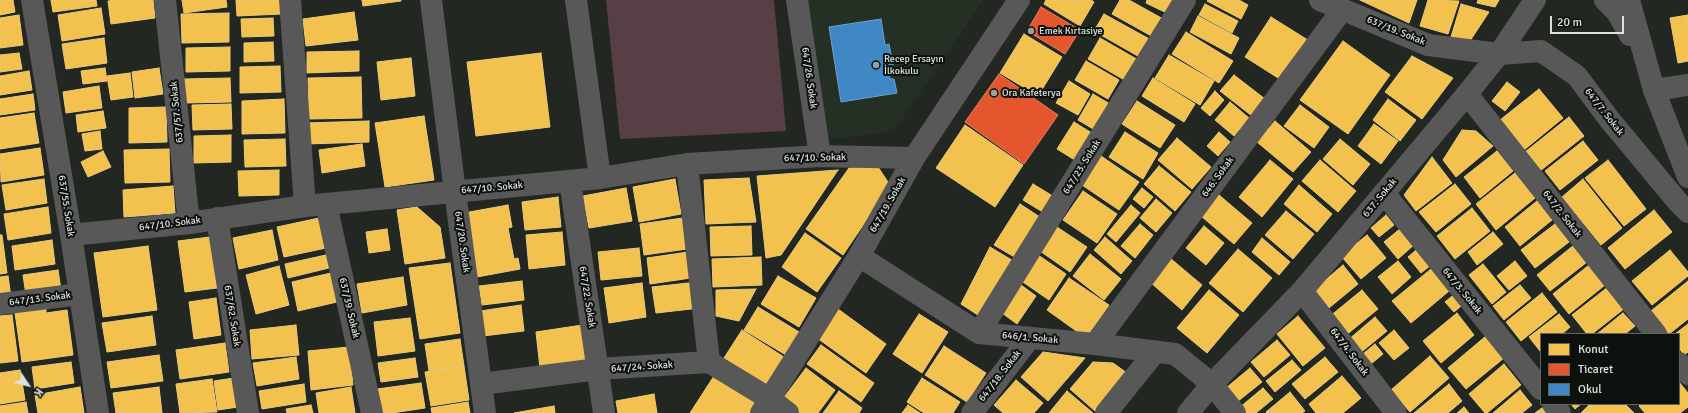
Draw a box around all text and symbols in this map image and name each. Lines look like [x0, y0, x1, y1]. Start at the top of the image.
scale bar [1552, 8, 1626, 34]
street label: 637/19. Sokak [1365, 14, 1427, 48]
text: 20 m [1557, 15, 1582, 30]
place label: Emek Kırtasiye [1039, 25, 1103, 37]
marker: Emek Kırtasiye [1026, 26, 1036, 36]
street label: 647/26. Sokak [799, 47, 819, 109]
place label: Recep Ersayın İlkokulu [884, 53, 944, 76]
marker: Recep Ersayın İlkokulu [871, 60, 881, 70]
street label: 637/57. Sokak [168, 81, 186, 143]
street label: 647/7. Sokak [1582, 86, 1626, 138]
place label: Ora Kafeterya [1002, 87, 1061, 99]
marker: Ora Kafeterya [989, 88, 999, 98]
street label: 647/23. Sokak [1061, 138, 1103, 196]
street label: 647/10. Sokak [784, 151, 846, 165]
street label: 646. Sokak [1199, 155, 1237, 199]
street label: 637/55. Sokak [55, 174, 77, 238]
street label: 647/19. Sokak [867, 175, 909, 235]
street label: 637. Sokak [1360, 176, 1400, 220]
street label: 647/10. Sokak [461, 179, 523, 197]
street label: 647/2. Sokak [1540, 188, 1584, 240]
street label: 647/20. Sokak [452, 211, 472, 273]
street label: 647/10. Sokak [139, 214, 201, 234]
street label: 647/22. Sokak [576, 265, 598, 329]
street label: 647/3. Sokak [1440, 265, 1484, 317]
street label: 637/39. Sokak [336, 276, 362, 340]
street label: 637/62. Sokak [221, 284, 243, 348]
street label: 647/13. Sokak [9, 289, 71, 309]
street label: 647/4. Sokak [1327, 326, 1371, 378]
street label: 646/1. Sokak [1001, 330, 1059, 346]
legend [1540, 333, 1680, 405]
text: Konut [1578, 342, 1609, 357]
street label: 647/18. Sokak [976, 348, 1024, 404]
street label: 647/24. Sokak [611, 359, 673, 375]
text: Ticaret [1578, 362, 1613, 377]
north arrow [8, 365, 48, 405]
text: Okul [1578, 382, 1602, 397]
text: K [31, 386, 46, 399]

